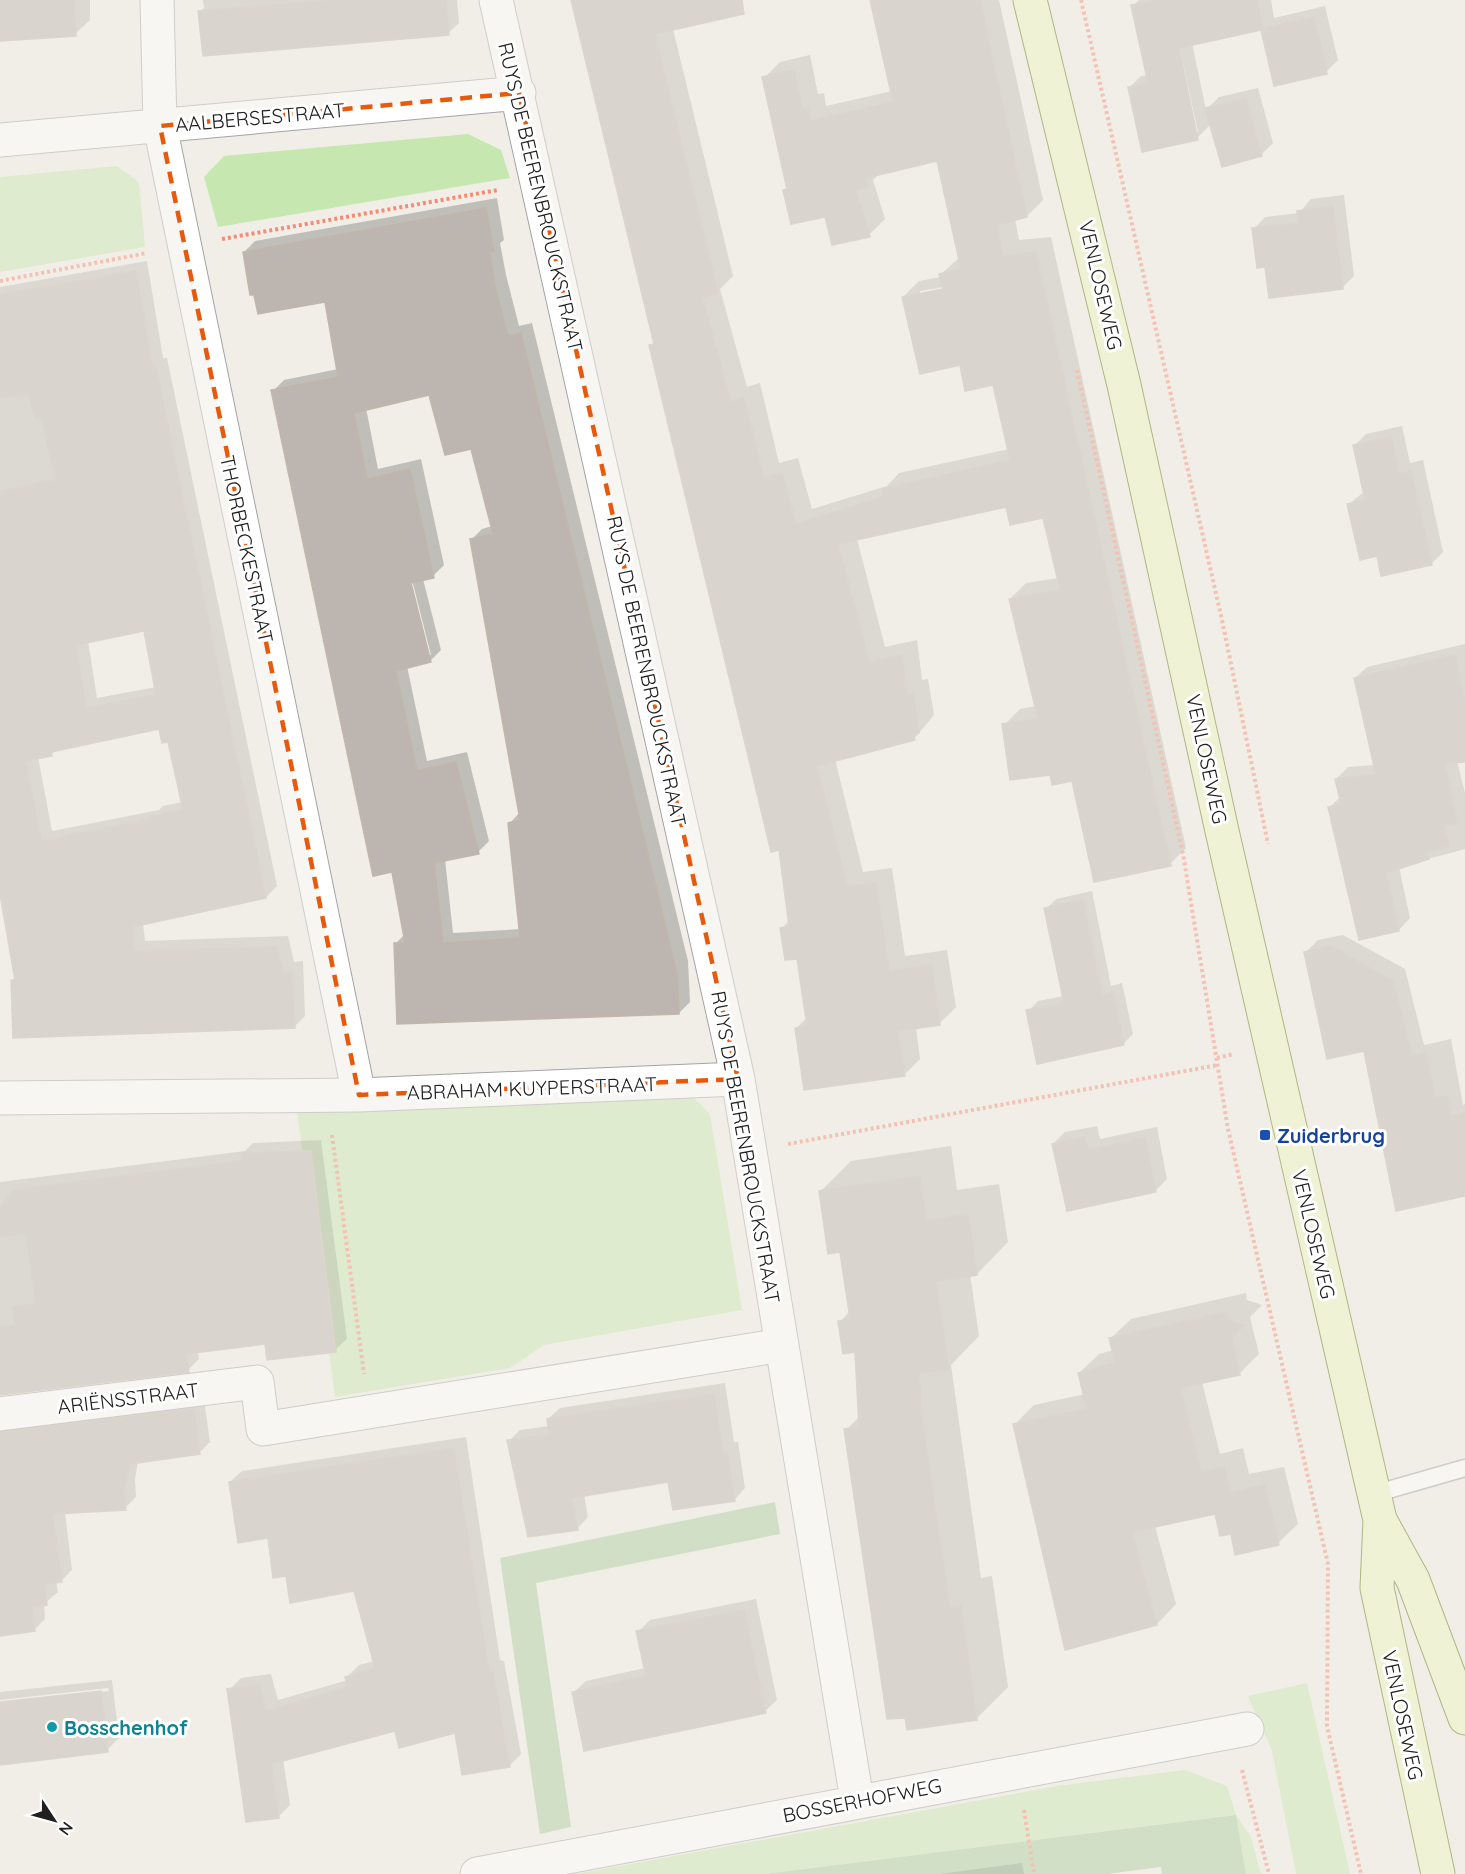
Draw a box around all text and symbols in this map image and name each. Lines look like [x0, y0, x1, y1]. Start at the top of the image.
street label: RUYS DE BEERENBROUCKSTRAAT [493, 40, 589, 354]
street label: AALBERSESTRAAT [174, 97, 346, 137]
street label: VENLOSEWEG [1074, 218, 1128, 352]
street label: THORBECKESTRAAT [215, 453, 279, 645]
street label: RUYS DE BEERENBROUCKSTRAAT [602, 513, 692, 829]
street label: VENLOSEWEG [1181, 692, 1233, 826]
street label: RUYS DE BEERENBROUCKSTRAAT [706, 989, 786, 1305]
street label: ABRAHAM KUYPERSTRAAT [406, 1071, 658, 1105]
place label: Zuiderbrug [1277, 1123, 1385, 1148]
marker: Zuiderbrug [1258, 1128, 1272, 1142]
street label: VENLOSEWEG [1287, 1167, 1341, 1301]
street label: ARIËNSSTRAAT [56, 1377, 200, 1419]
street label: VENLOSEWEG [1377, 1648, 1429, 1782]
place label: Bosschenhof [64, 1715, 188, 1740]
marker: Bosschenhof [45, 1720, 59, 1734]
street label: BOSSERHOFWEG [780, 1772, 944, 1828]
north arrow [24, 1790, 84, 1850]
text: N [55, 1818, 78, 1839]

